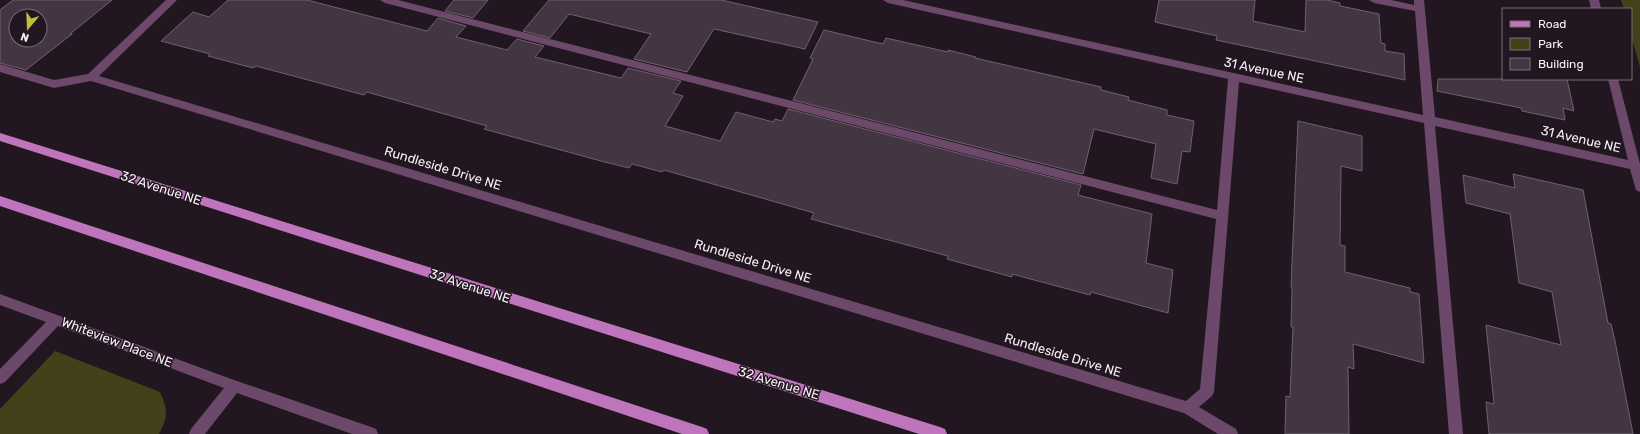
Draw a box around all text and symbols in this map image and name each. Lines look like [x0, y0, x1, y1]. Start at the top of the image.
north arrow [8, 8, 48, 48]
legend [1502, 8, 1632, 80]
text: Road [1538, 17, 1566, 31]
text: N [19, 30, 31, 44]
text: Park [1538, 37, 1564, 51]
street label: 31 Avenue NE [1223, 54, 1306, 86]
text: Building [1538, 57, 1584, 71]
street label: 31 Avenue NE [1540, 123, 1623, 156]
street label: Rundleside Drive NE [383, 143, 504, 193]
street label: 32 Avenue NE [119, 168, 203, 208]
street label: Rundleside Drive NE [693, 236, 814, 286]
street label: 32 Avenue NE [428, 266, 512, 306]
street label: Whiteview Place NE [59, 314, 175, 370]
street label: Rundleside Drive NE [1003, 330, 1124, 380]
street label: 32 Avenue NE [737, 364, 821, 402]

